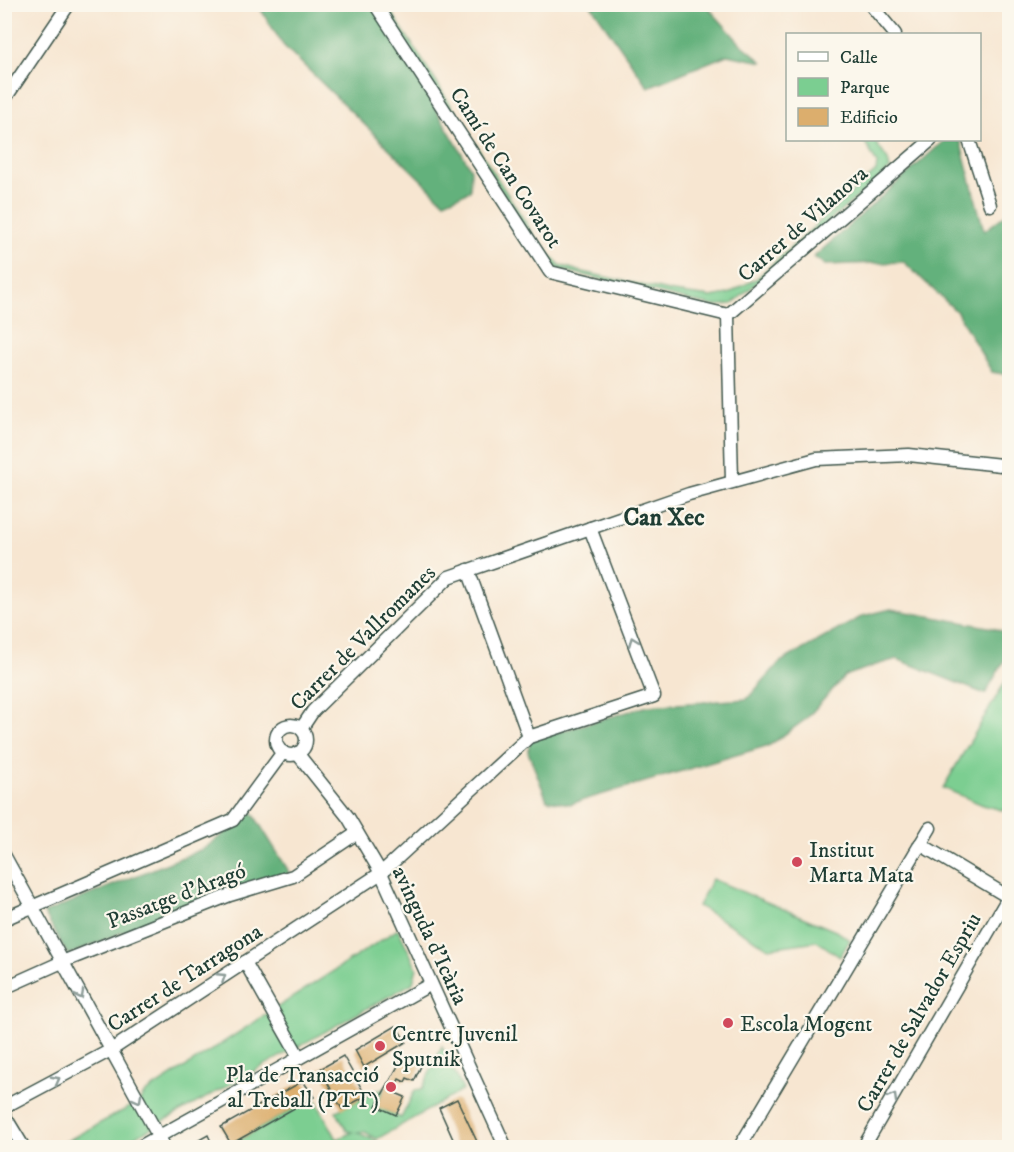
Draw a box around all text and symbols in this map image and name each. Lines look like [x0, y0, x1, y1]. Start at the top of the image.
legend [786, 33, 981, 141]
text: Calle [840, 47, 878, 69]
text: Parque [840, 77, 890, 99]
street label: Camí de Can Covarot [444, 82, 568, 253]
text: Edificio [840, 107, 898, 129]
street label: Carrer de Vilanova [732, 160, 874, 288]
district label: Can Xec [623, 503, 705, 533]
street label: Carrer de Vallromanes [285, 560, 442, 717]
one-way arrow [628, 636, 640, 647]
place label: Institut Marta Mata [809, 837, 914, 889]
marker: Institut Marta Mata [790, 855, 804, 869]
street label: Passatge d'Aragó [103, 858, 250, 935]
street label: avinguda d'Icària [386, 862, 474, 1010]
street label: Carrer de Salvador Espriu [851, 908, 988, 1118]
street label: Carrer de Tarragona [102, 918, 268, 1038]
one-way arrow [216, 973, 226, 985]
one-way arrow [73, 989, 84, 1000]
place label: Escola Mogent [740, 1011, 872, 1038]
marker: Escola Mogent [721, 1016, 735, 1030]
place label: Centre Juvenil Sputnik [392, 1021, 518, 1073]
marker: Centre Juvenil Sputnik [373, 1039, 387, 1053]
place label: Pla de Transacció al Treball (PTT) [225, 1062, 379, 1114]
one-way arrow [50, 1076, 60, 1087]
marker: Pla de Transacció al Treball (PTT) [384, 1080, 398, 1094]
one-way arrow [131, 1093, 142, 1103]
one-way arrow [885, 1093, 897, 1103]

